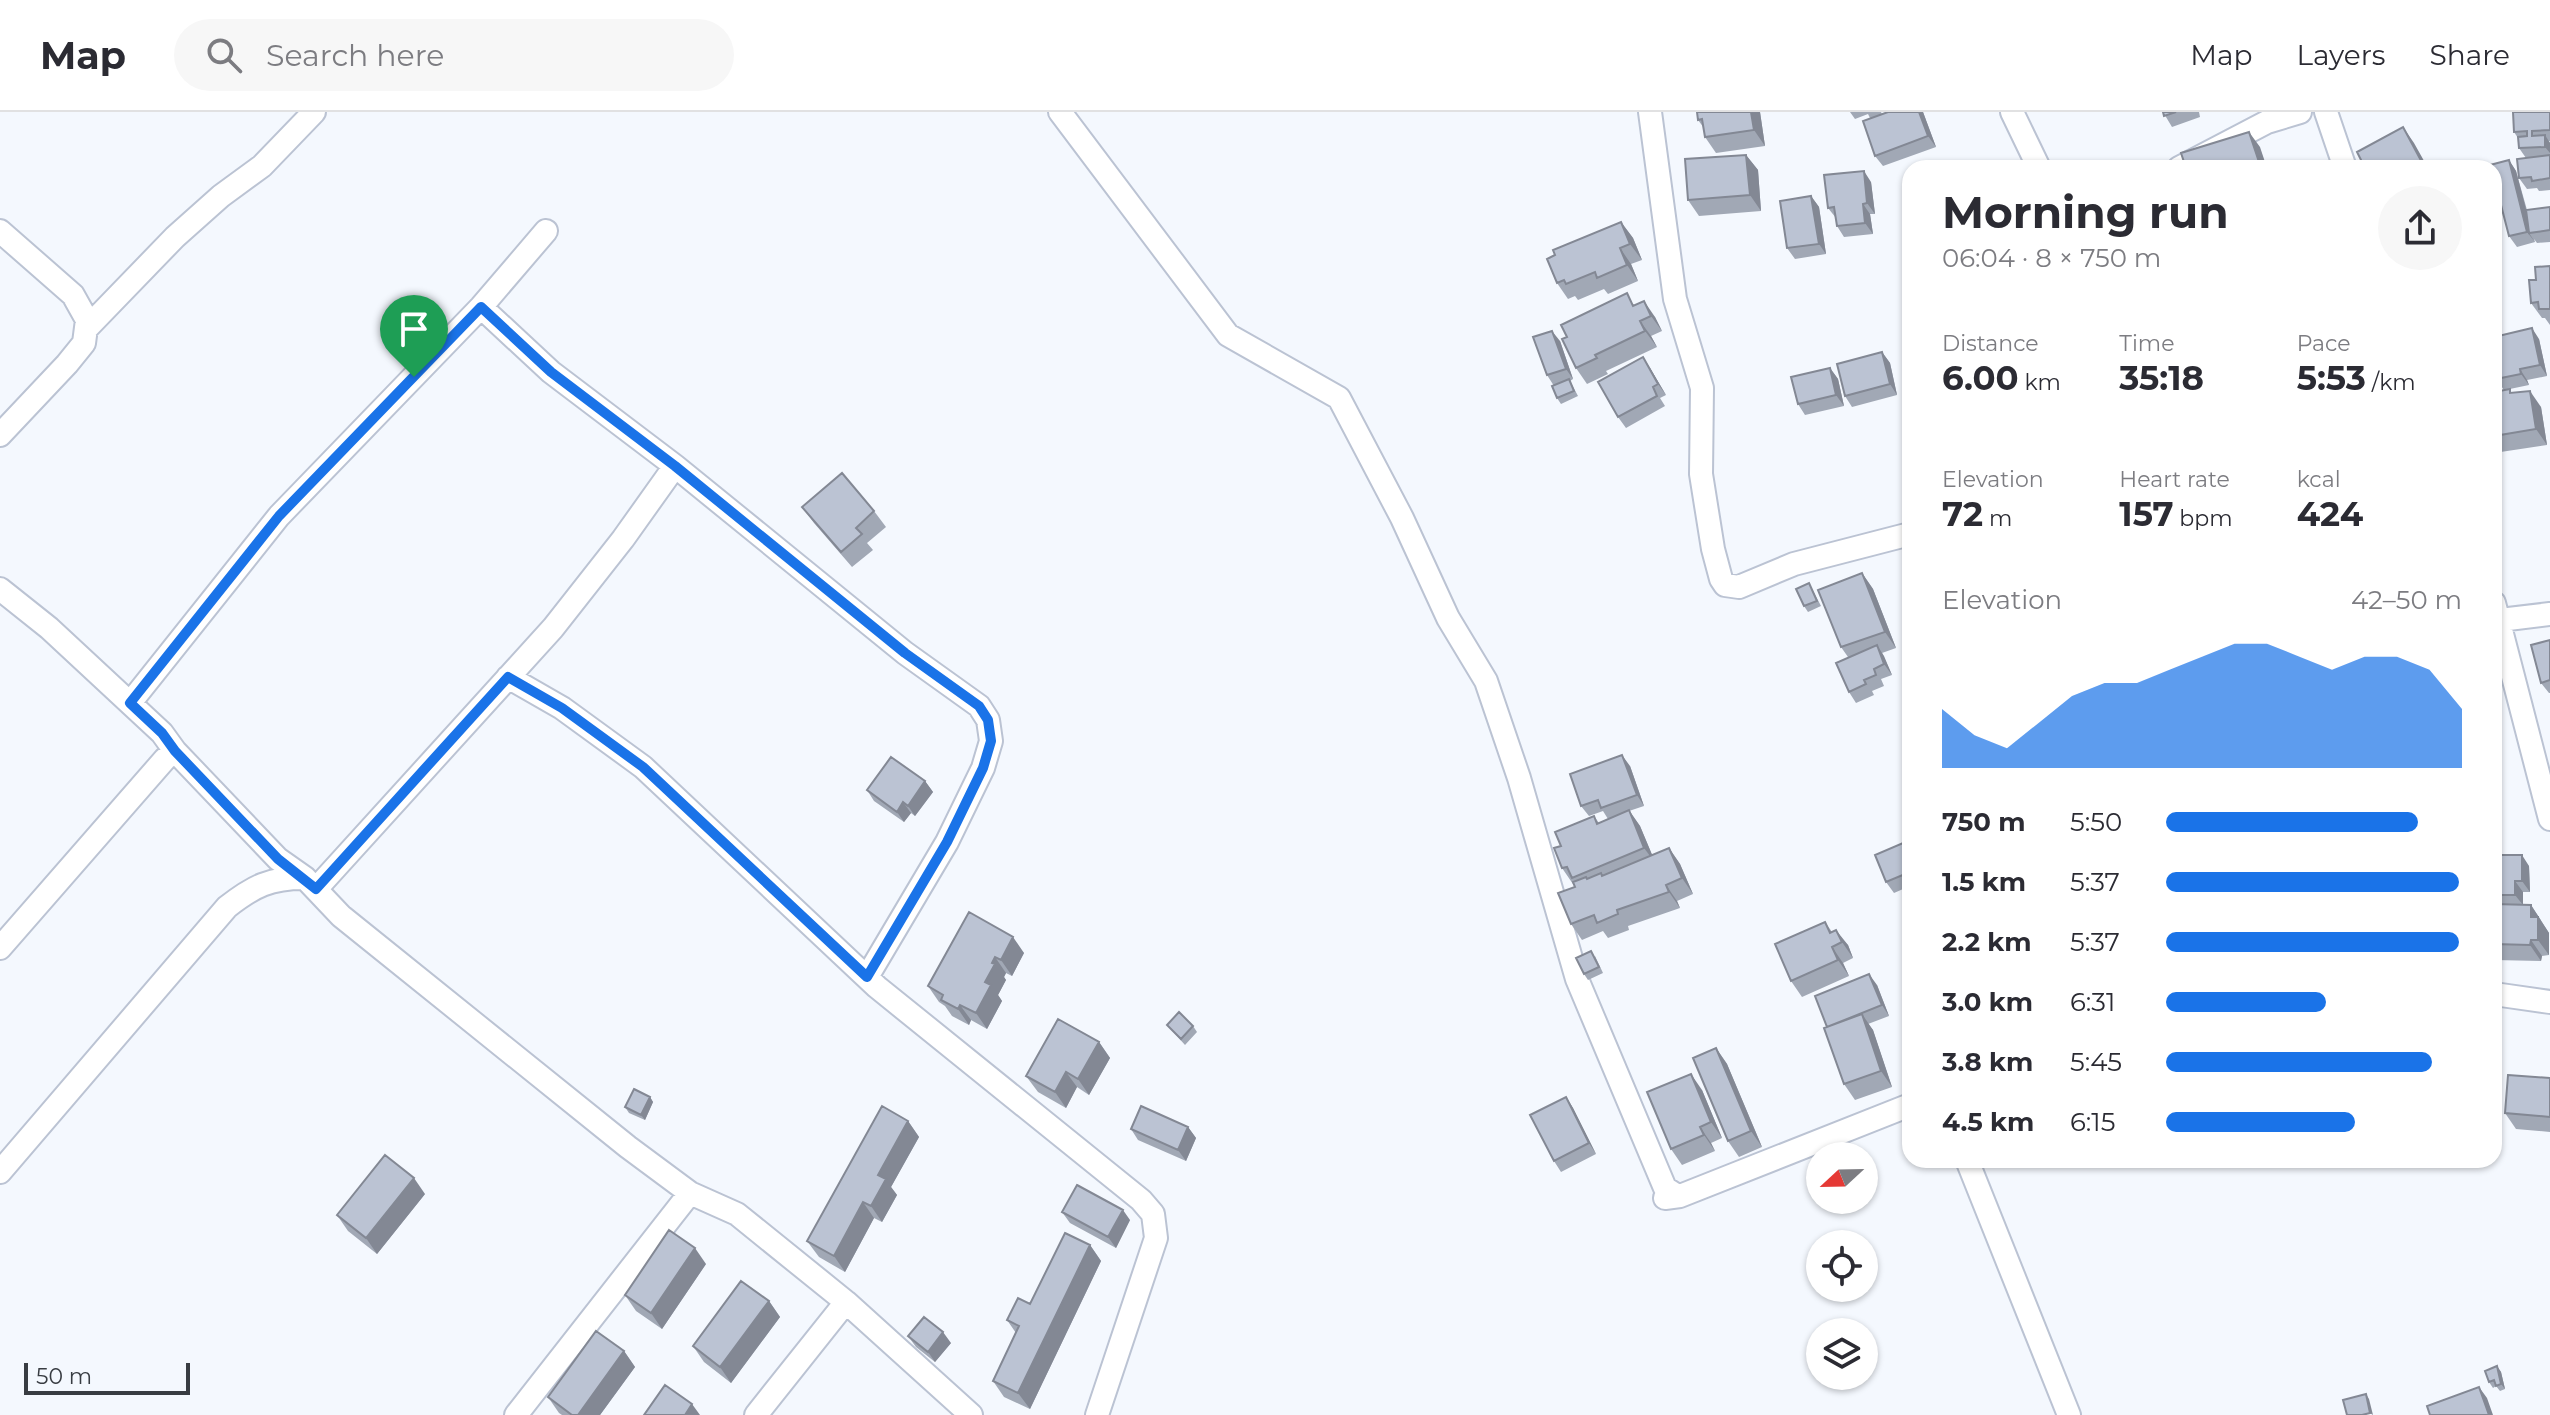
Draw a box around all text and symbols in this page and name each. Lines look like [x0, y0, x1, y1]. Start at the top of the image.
search box [174, 19, 734, 91]
text: Map [40, 32, 126, 79]
icon: search [202, 33, 246, 77]
text: Search here [266, 37, 444, 74]
text: Map [2190, 38, 2253, 72]
text: Layers [2297, 38, 2386, 72]
text: Share [2430, 38, 2510, 72]
text: Morning run [1942, 185, 2229, 239]
button: share [2378, 186, 2462, 270]
text: 06:04 · 8 × 750 m [1942, 242, 2161, 274]
pin [380, 295, 448, 377]
icon: arrive [392, 307, 436, 351]
text: Distance [1942, 330, 2039, 357]
text: Time [2119, 330, 2175, 357]
text: Pace [2297, 330, 2351, 357]
text: 6.00 [1942, 357, 2019, 399]
text: 35:18 [2119, 357, 2204, 399]
text: 5:53 [2297, 357, 2366, 399]
text: km [2019, 369, 2061, 396]
text: /km [2366, 369, 2416, 396]
text: Elevation [1942, 466, 2044, 493]
text: Heart rate [2119, 466, 2230, 493]
text: kcal [2297, 466, 2341, 493]
text: 72 [1942, 493, 1983, 535]
text: 157 [2119, 493, 2174, 535]
text: 424 [2297, 493, 2363, 535]
text: m [1983, 505, 2012, 532]
text: bpm [2174, 505, 2233, 532]
text: Elevation [1942, 584, 2062, 616]
text: 42–50 m [2351, 584, 2462, 616]
text: 750 m [1942, 806, 2025, 838]
text: 5:50 [2070, 806, 2122, 838]
text: 1.5 km [1942, 866, 2026, 898]
text: 5:37 [2070, 866, 2120, 898]
text: 2.2 km [1942, 926, 2032, 958]
text: 5:37 [2070, 926, 2120, 958]
text: 3.0 km [1942, 986, 2033, 1018]
text: 6:31 [2070, 986, 2115, 1018]
text: 3.8 km [1942, 1046, 2033, 1078]
text: 5:45 [2070, 1046, 2122, 1078]
text: 4.5 km [1942, 1106, 2034, 1138]
text: 6:15 [2070, 1106, 2115, 1138]
north arrow [1806, 1142, 1878, 1214]
map controls [1806, 1142, 1878, 1390]
button: locate [1806, 1230, 1878, 1302]
button: layers [1806, 1318, 1878, 1390]
scale bar [24, 1359, 190, 1395]
text: 50 m [36, 1363, 92, 1390]

